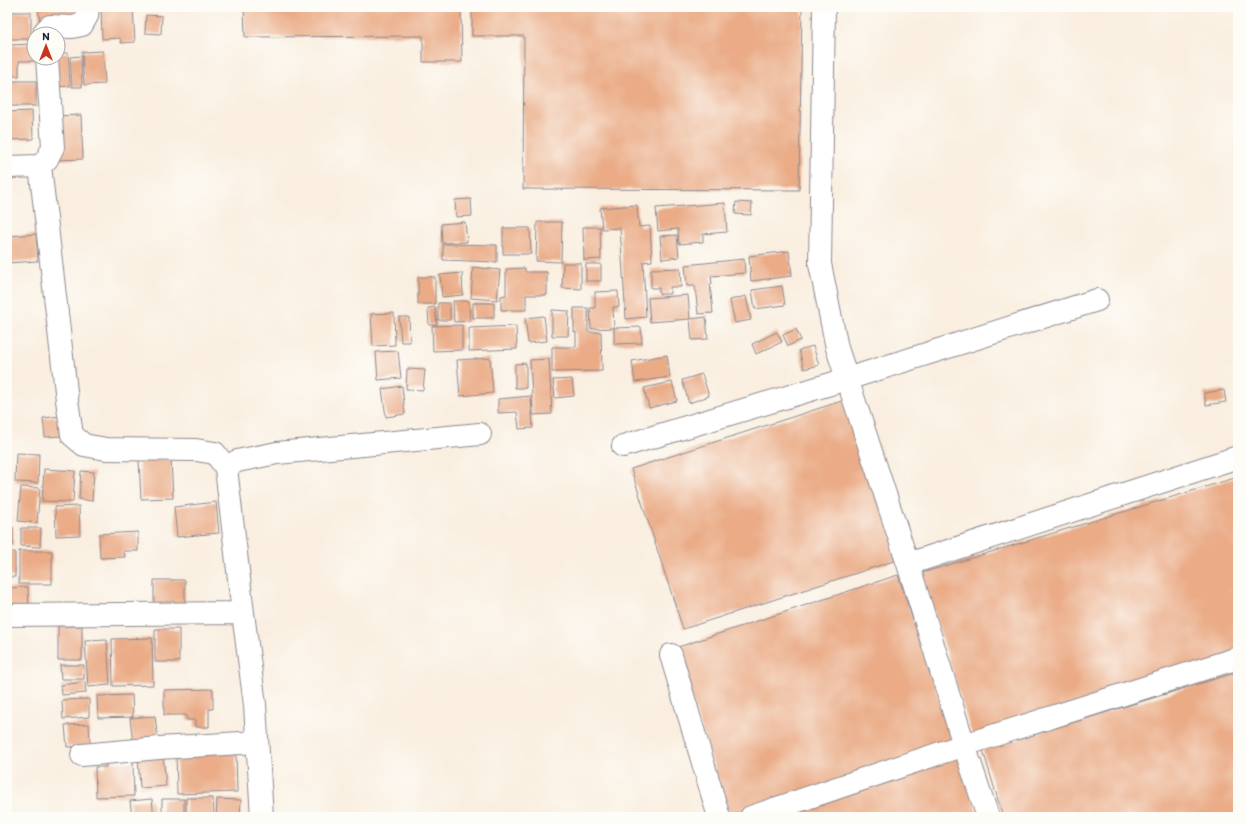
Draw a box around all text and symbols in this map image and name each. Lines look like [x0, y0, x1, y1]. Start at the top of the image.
north arrow [26, 26, 66, 66]
text: N [42, 30, 50, 43]

